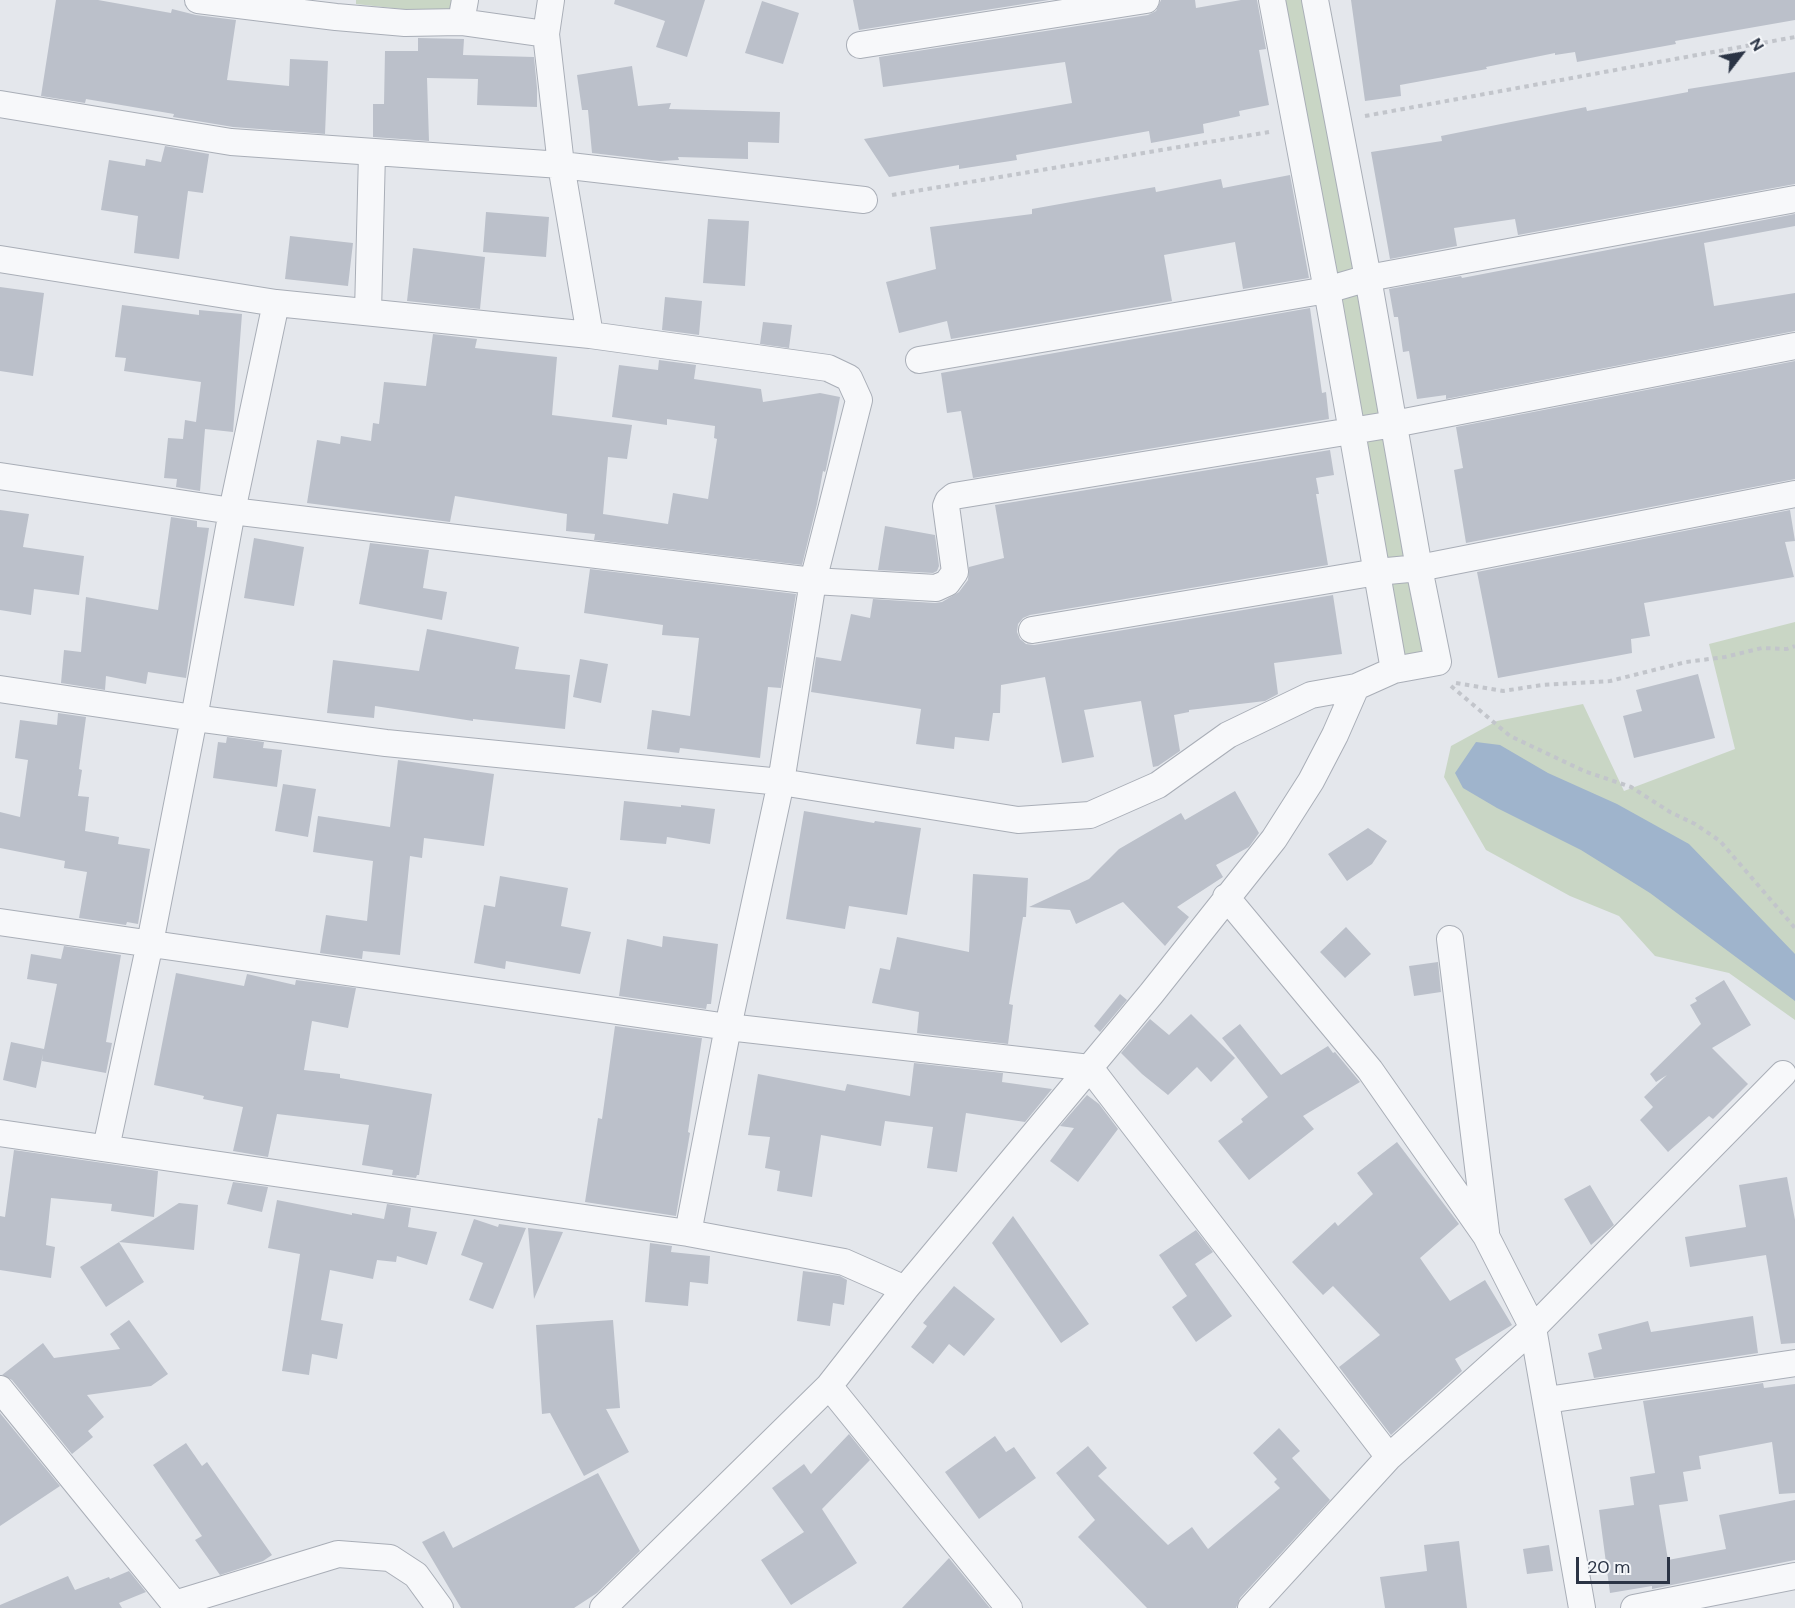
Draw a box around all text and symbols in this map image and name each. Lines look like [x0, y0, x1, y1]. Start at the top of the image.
north arrow [1711, 24, 1771, 84]
text: N [1745, 34, 1769, 55]
scale bar [1579, 1545, 1674, 1583]
text: 20 m [1587, 1555, 1630, 1579]

